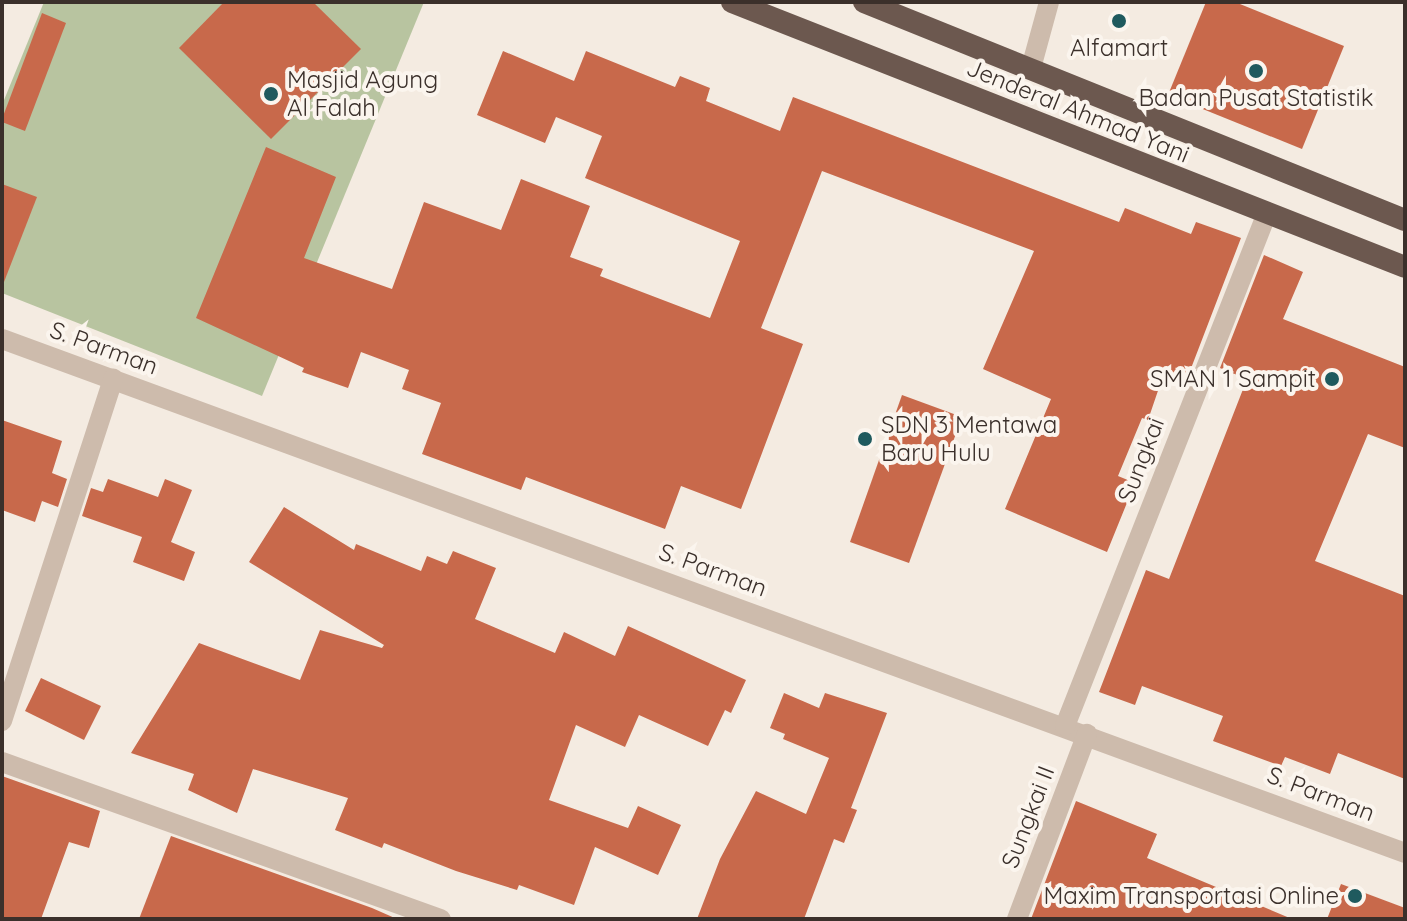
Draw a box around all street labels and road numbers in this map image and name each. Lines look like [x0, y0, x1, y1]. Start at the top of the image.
street label: Jenderal Ahmad Yani [962, 53, 1194, 169]
street label: S. Parman [46, 315, 162, 381]
street label: Sungkai [1112, 414, 1170, 506]
street label: S. Parman [655, 537, 771, 603]
street label: S. Parman [1263, 760, 1379, 828]
street label: Sungkai II [995, 762, 1061, 872]

